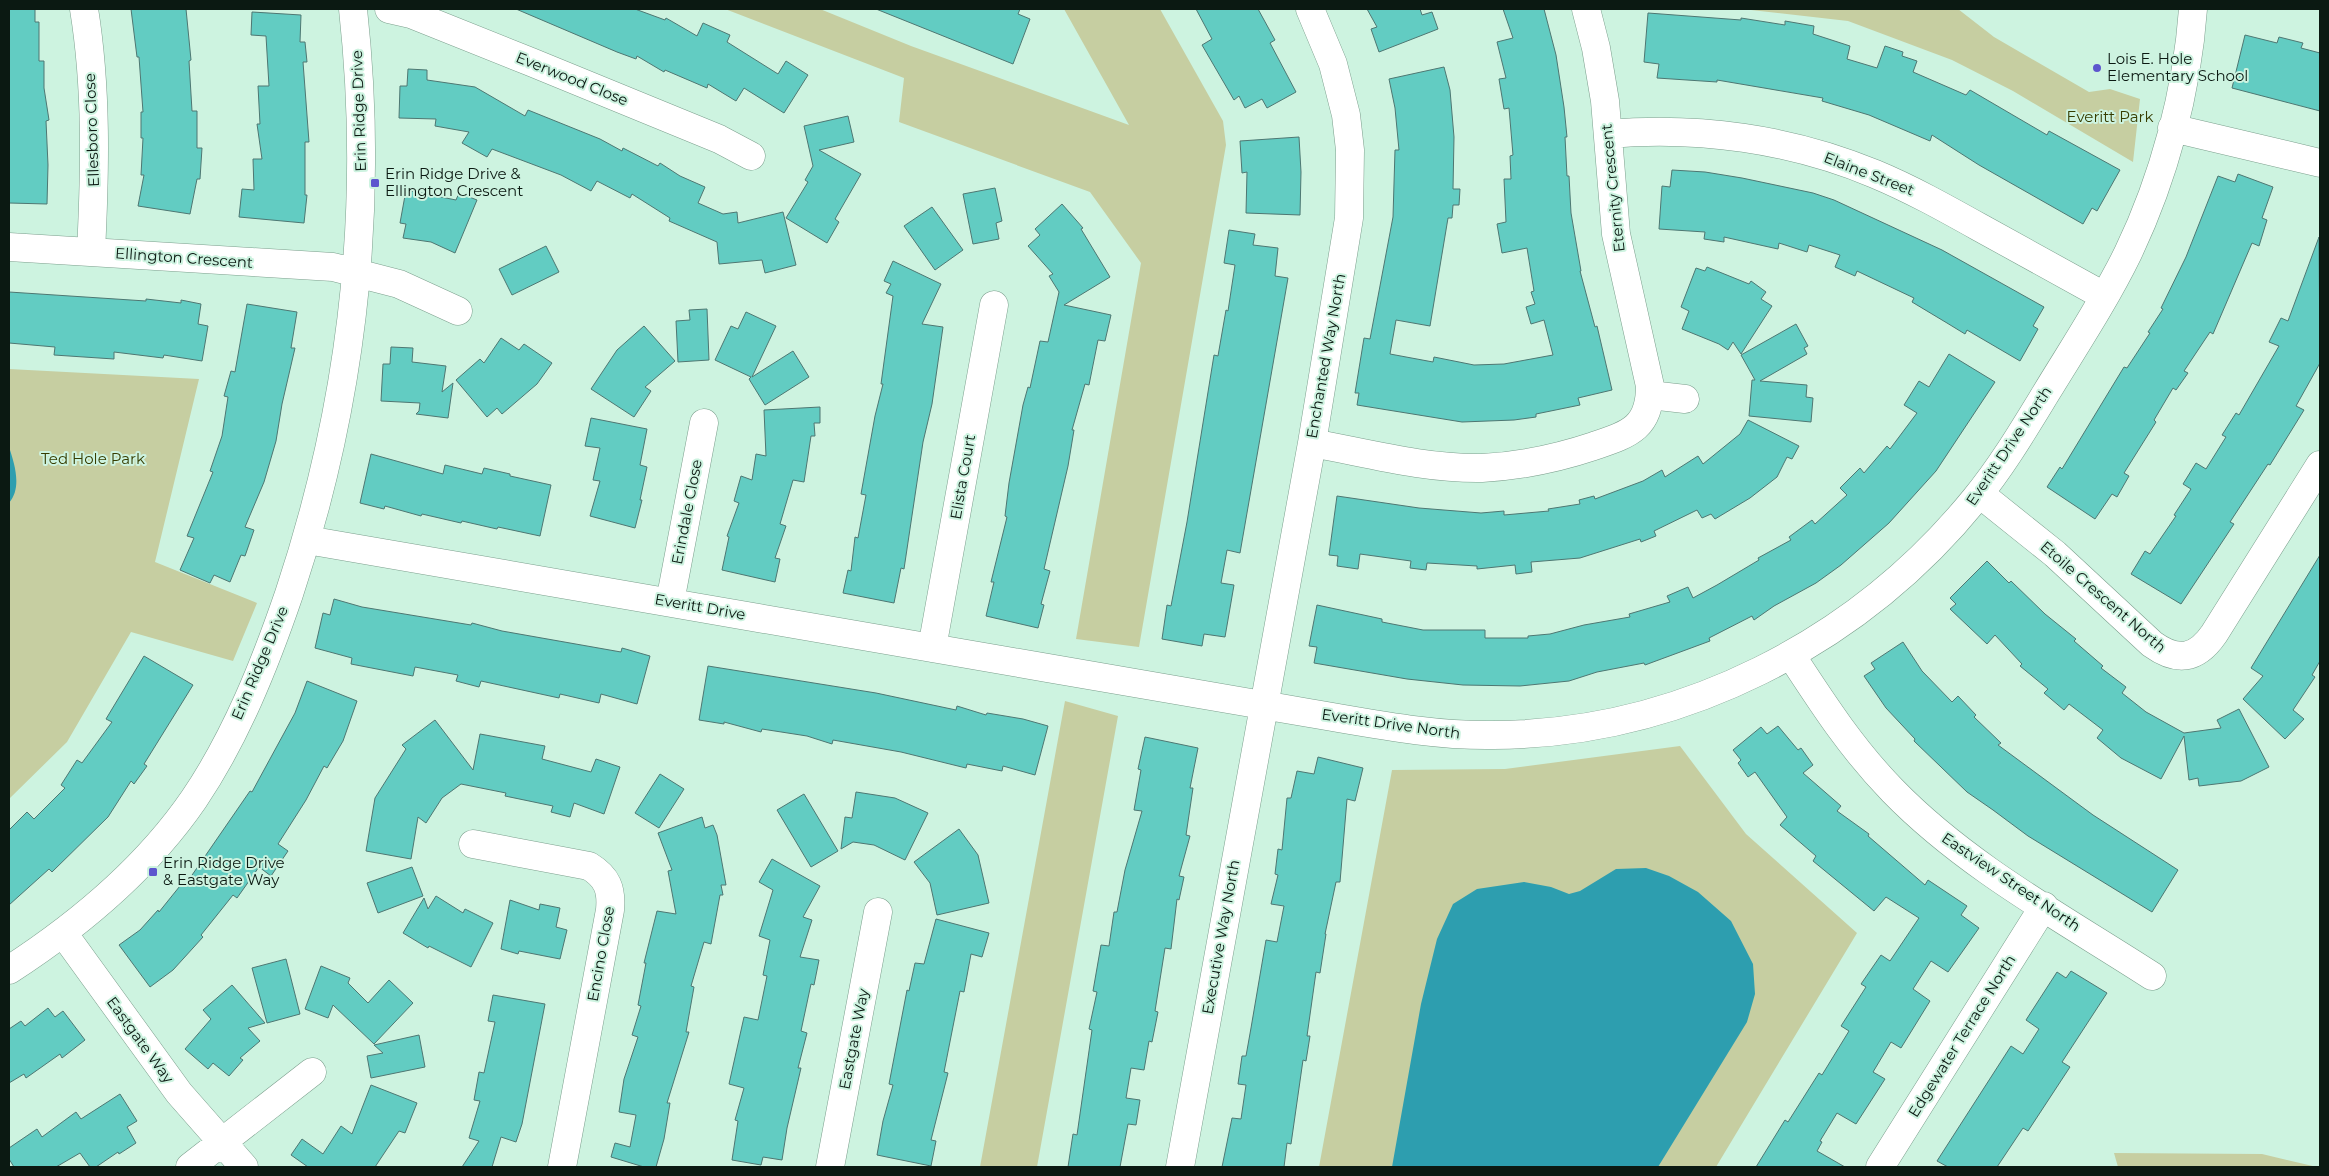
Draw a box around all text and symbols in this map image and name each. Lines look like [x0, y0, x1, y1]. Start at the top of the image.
street label: Everwood Close [513, 47, 631, 110]
place label: Lois E. Hole Elementary School [2107, 49, 2248, 85]
street label: Erin Ridge Drive [347, 50, 370, 172]
marker: Lois E. Hole Elementary School [2091, 62, 2103, 74]
street label: Ellesboro Close [80, 73, 103, 187]
park label: Everitt Park [2067, 107, 2153, 126]
street label: Eternity Crescent [1596, 123, 1629, 253]
street label: Elaine Street [1821, 148, 1917, 200]
place label: Erin Ridge Drive & Ellington Crescent [385, 164, 523, 200]
marker: Erin Ridge Drive & Ellington Crescent [369, 177, 381, 189]
street label: Ellington Crescent [114, 243, 254, 272]
street label: Enchanted Way North [1302, 272, 1349, 440]
street label: Everitt Drive North [1962, 382, 2056, 509]
street label: Elista Court [946, 433, 979, 521]
park label: Ted Hole Park [41, 449, 145, 468]
street label: Erindale Close [667, 458, 706, 566]
street label: Etoile Crescent North [2037, 537, 2170, 656]
street label: Everitt Drive [653, 589, 747, 624]
street label: Erin Ridge Drive [227, 603, 292, 723]
street label: Everitt Drive North [1321, 704, 1462, 743]
street label: Eastview Street North [1938, 828, 2084, 935]
place label: Erin Ridge Drive & Eastgate Way [163, 853, 285, 889]
street label: Executive Way North [1198, 858, 1243, 1016]
marker: Erin Ridge Drive & Eastgate Way [147, 866, 159, 878]
street label: Encino Close [583, 905, 618, 1003]
street label: Edgewater Terrace North [1904, 951, 2019, 1121]
street label: Eastgate Way [834, 986, 873, 1091]
street label: Eastgate Way [103, 993, 179, 1087]

